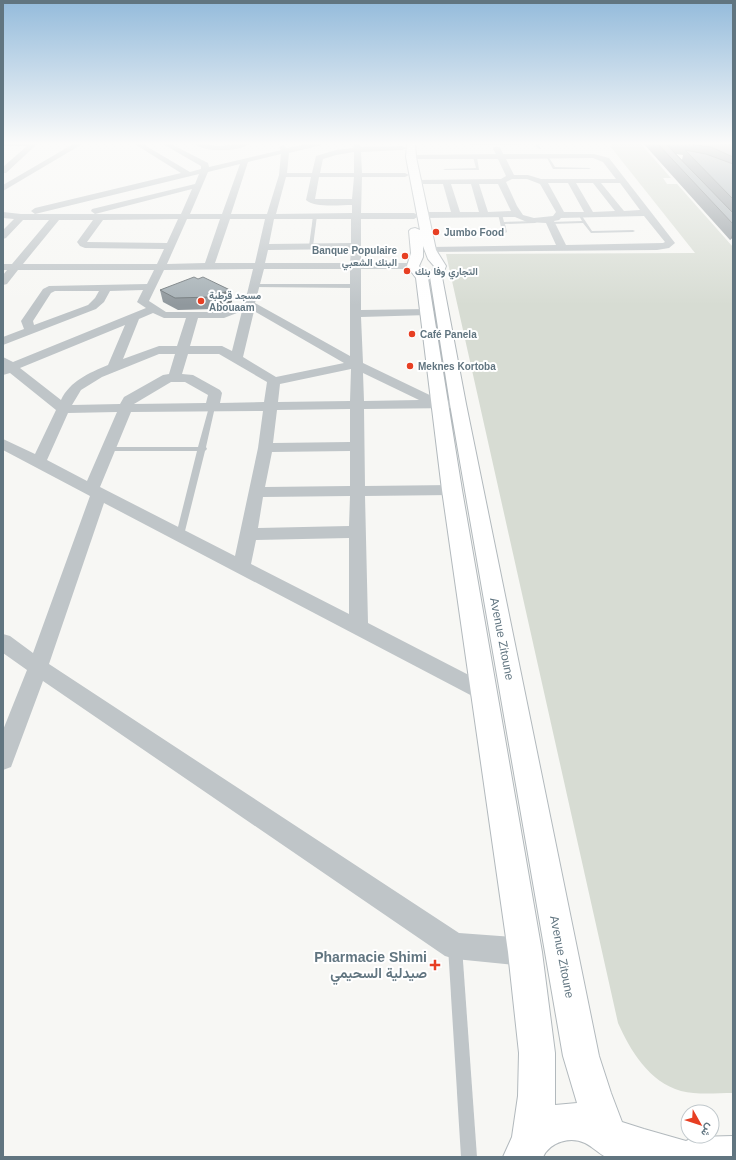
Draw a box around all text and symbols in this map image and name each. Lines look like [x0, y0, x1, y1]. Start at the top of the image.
marker: Jumbo Food [431, 227, 441, 237]
place label: Jumbo Food [444, 227, 504, 238]
place label: Banque Populaire البنك الشعبي [312, 245, 397, 271]
marker: Banque Populaire البنك الشعبي [400, 251, 410, 261]
marker: التجاري وفا بنك [402, 266, 412, 276]
place label: التجاري وفا بنك [415, 266, 478, 280]
place label: مسجد قرطبة Abouaam [209, 290, 262, 313]
marker: مسجد قرطبة Abouaam [196, 296, 206, 306]
marker: Café Panela [407, 329, 417, 339]
place label: Café Panela [420, 329, 477, 340]
marker: Meknes Kortoba [405, 361, 415, 371]
place label: Meknes Kortoba [418, 361, 496, 372]
street label: Avenue Zitoune [487, 597, 517, 682]
street label: Avenue Zitoune [547, 915, 577, 1000]
place label: Pharmacie Shimi صيدلية السحيمي [314, 949, 427, 985]
marker: Pharmacie Shimi صيدلية السحيمي [430, 960, 440, 970]
north arrow [680, 1104, 720, 1144]
text: ش [698, 1121, 717, 1139]

